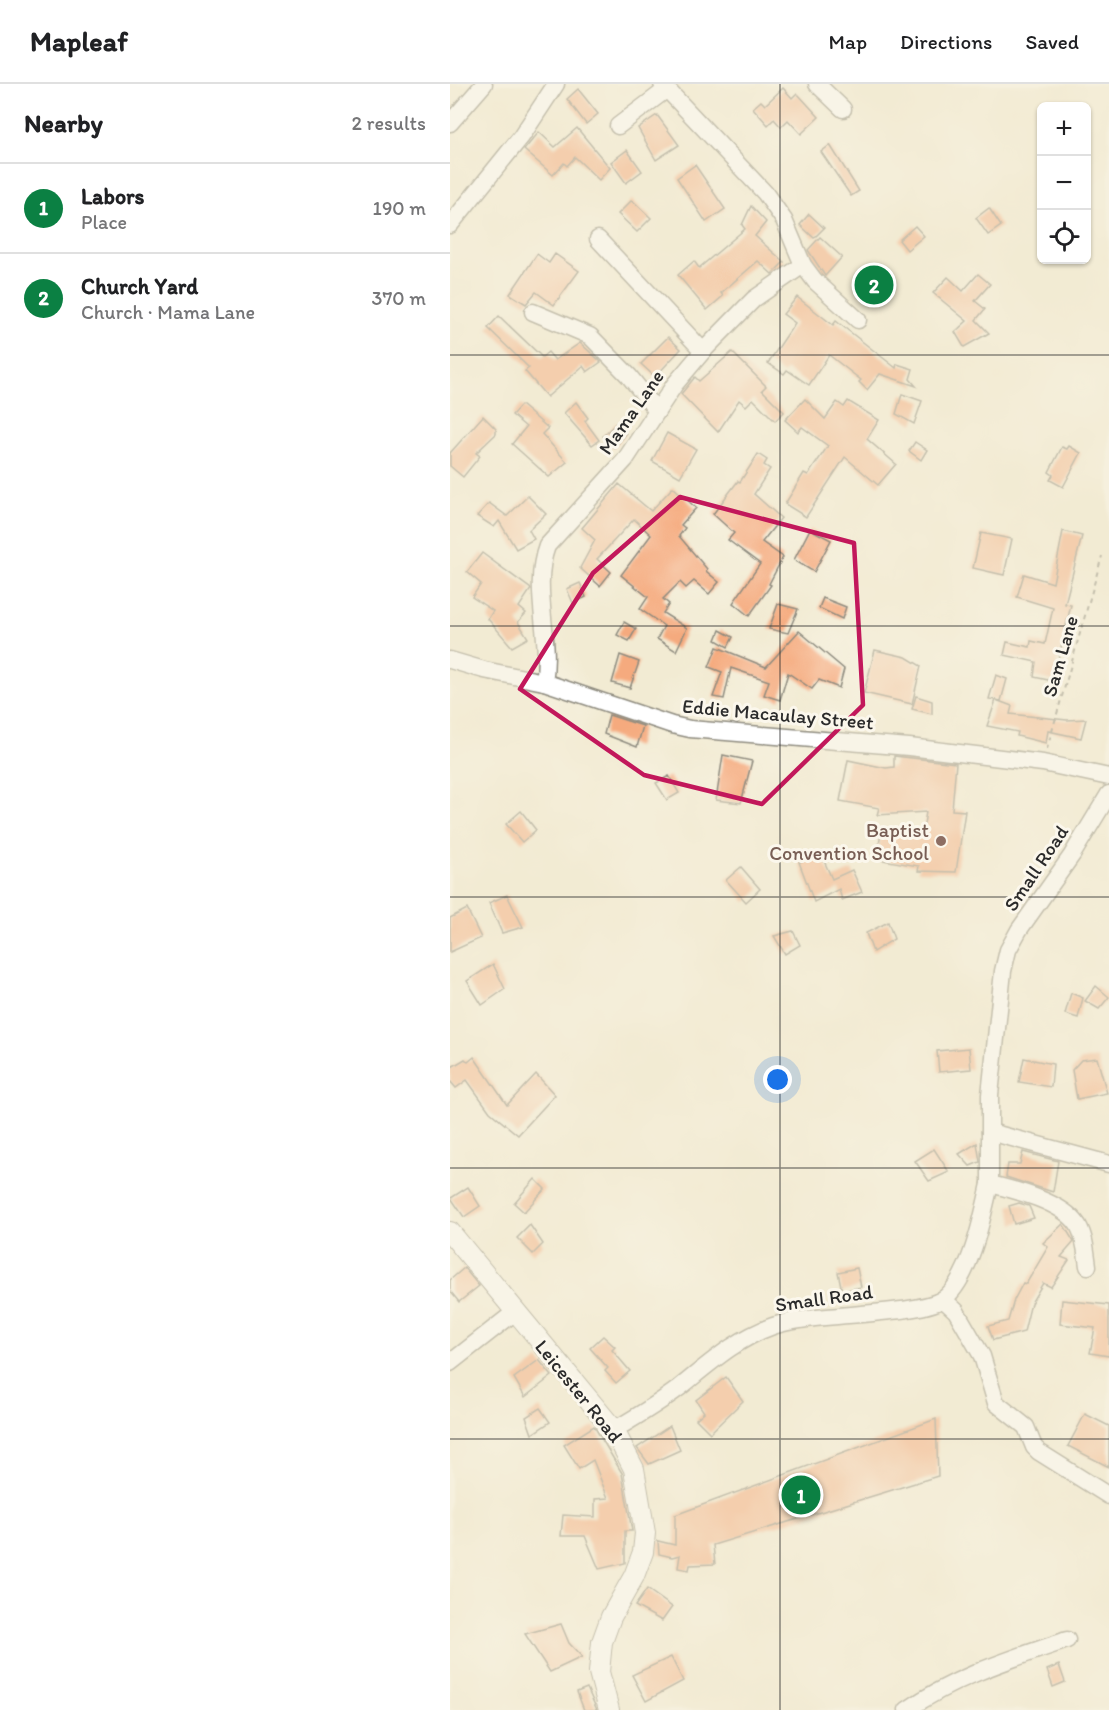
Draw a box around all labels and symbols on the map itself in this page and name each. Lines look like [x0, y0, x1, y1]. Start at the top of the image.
pin: 2 [854, 262, 894, 308]
street label: Mama Lane [593, 365, 669, 459]
street label: Sam Lane [1037, 613, 1083, 699]
street label: Eddie Macaulay Street [681, 694, 875, 734]
place label: Baptist Convention School [769, 818, 929, 865]
street label: Small Road [999, 821, 1073, 915]
marker: Baptist Convention School [934, 834, 948, 848]
your location [763, 1065, 792, 1094]
street label: Small Road [774, 1279, 874, 1317]
street label: Leicester Road [530, 1335, 628, 1448]
pin: 1 [782, 1472, 820, 1518]

